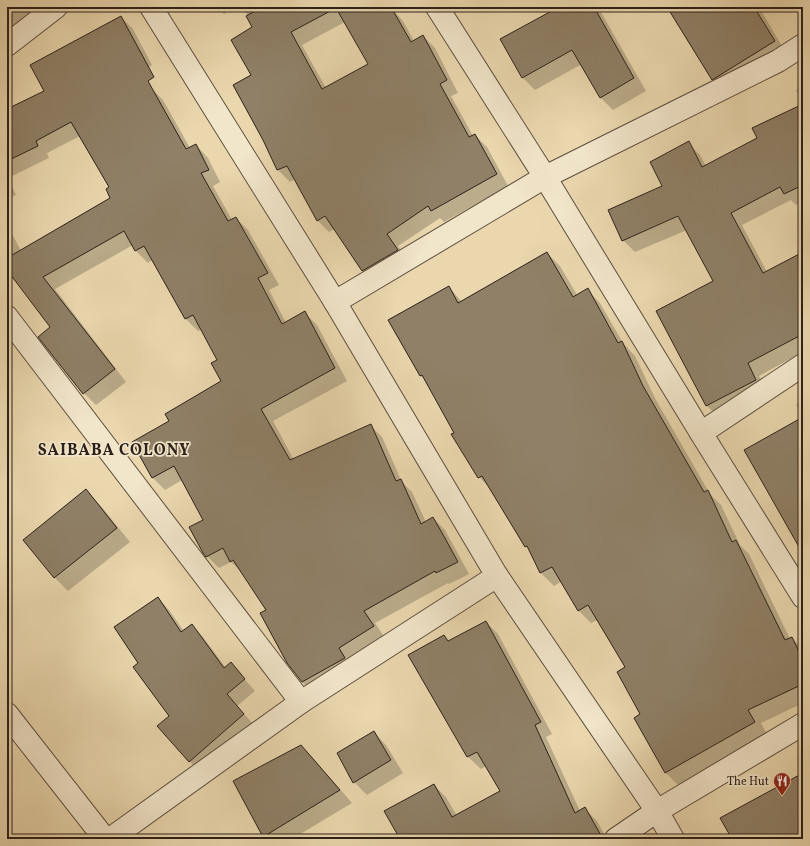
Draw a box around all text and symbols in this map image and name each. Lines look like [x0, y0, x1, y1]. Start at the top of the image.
district label: SAIBABA COLONY [38, 440, 190, 462]
restaurant icon: The Hut [772, 771, 792, 796]
place label: The Hut [727, 774, 769, 790]

